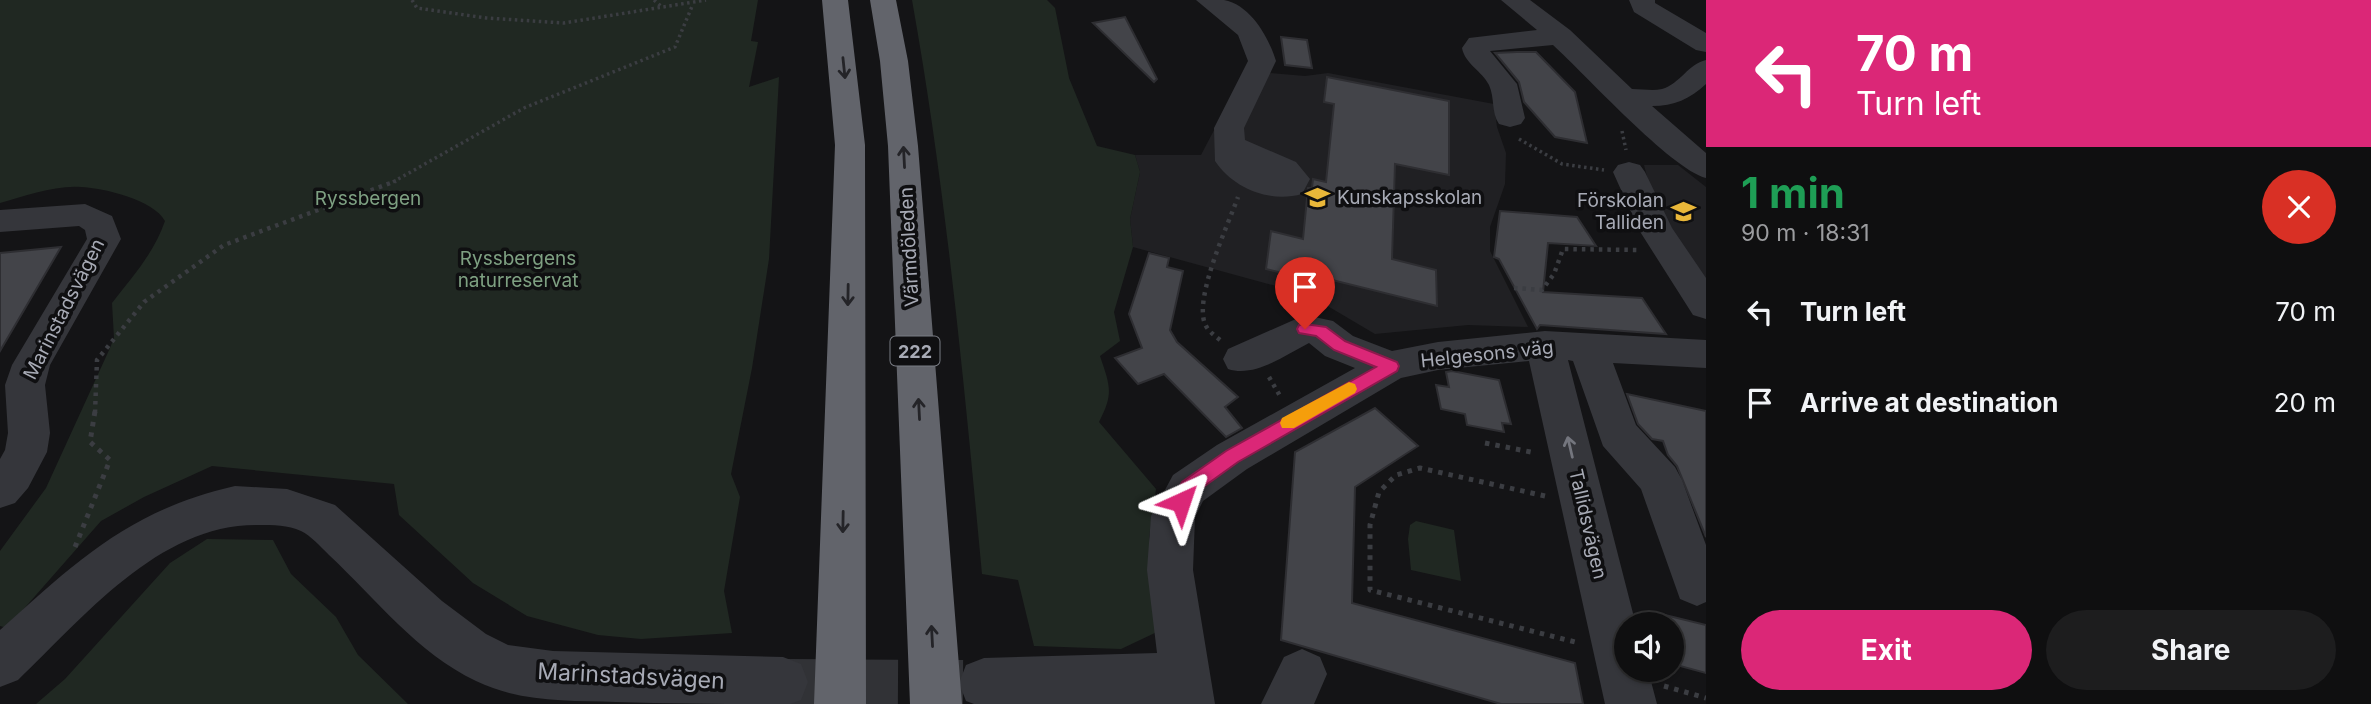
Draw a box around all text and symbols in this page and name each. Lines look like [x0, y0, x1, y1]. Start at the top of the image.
text: 70 m [1856, 24, 1973, 83]
icon: left [1741, 28, 1832, 119]
one-way arrow [838, 56, 851, 78]
text: Turn left [1856, 84, 1981, 123]
one-way arrow [897, 146, 910, 169]
text: 1 min [1741, 167, 1845, 218]
button: close [2262, 170, 2336, 244]
school or university icon: Kunskapsskolan [1303, 183, 1331, 211]
place label: Kunskapsskolan [1337, 186, 1482, 209]
park label: Ryssbergen [315, 187, 421, 210]
street label: Värmdöleden [894, 187, 924, 307]
place label: Förskolan Talliden [1577, 189, 1664, 234]
school or university icon: Förskolan Talliden [1670, 197, 1698, 225]
text: 90 m · 18:31 [1741, 219, 1870, 247]
street label: Marinstadsvägen [19, 235, 109, 383]
park label: Ryssbergens naturreservat [458, 247, 578, 292]
pin [1275, 257, 1335, 329]
icon: arrive [1286, 268, 1324, 306]
one-way arrow [841, 283, 854, 306]
icon: left [1741, 293, 1779, 331]
text: Turn left [1800, 296, 1906, 327]
text: 70 m [2275, 296, 2336, 327]
street label: Helgesons väg [1419, 336, 1555, 372]
road number: 222 [890, 337, 940, 366]
icon: arrive [1741, 384, 1779, 422]
text: Arrive at destination [1800, 387, 2059, 418]
text: 20 m [2274, 387, 2336, 418]
one-way arrow [912, 398, 925, 421]
one-way arrow [1562, 436, 1576, 459]
position arrow [1144, 465, 1218, 539]
street label: Tallidsvägen [1564, 467, 1612, 581]
one-way arrow [837, 511, 850, 534]
button: Exit [1741, 610, 2032, 690]
button: Share [2046, 610, 2336, 690]
map controls [1614, 612, 1684, 682]
button: sound [1614, 612, 1684, 682]
one-way arrow [925, 625, 938, 648]
street label: Marinstadsvägen [537, 657, 725, 695]

